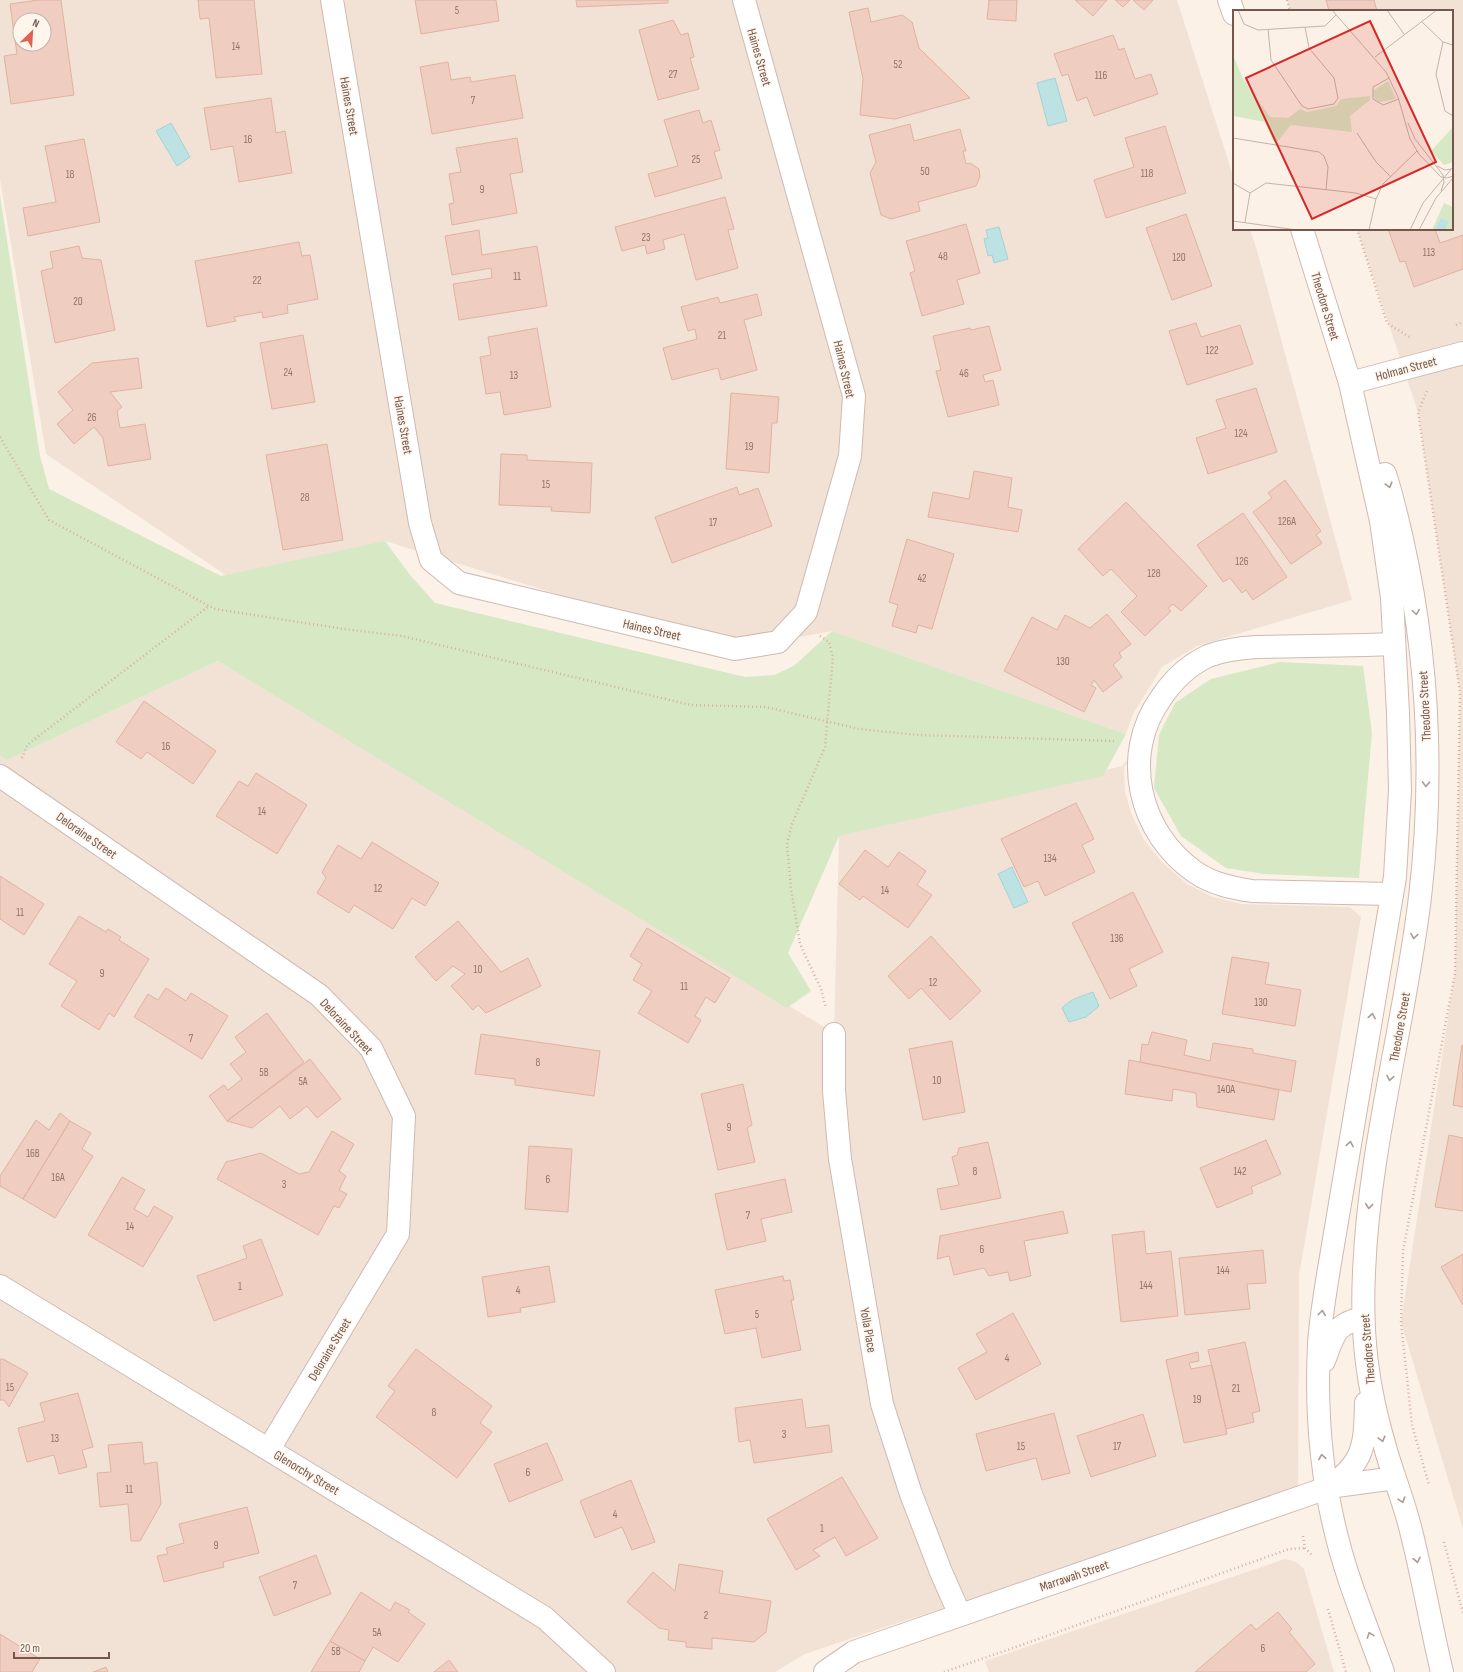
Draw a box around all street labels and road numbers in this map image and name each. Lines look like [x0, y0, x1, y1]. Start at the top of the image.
street label: Haines Street [743, 27, 775, 88]
street label: Haines Street [336, 76, 362, 137]
street label: Theodore Street [1307, 270, 1343, 342]
street label: Haines Street [830, 339, 858, 400]
street label: Holman Street [1374, 353, 1439, 385]
street label: Haines Street [390, 395, 416, 456]
street label: Haines Street [621, 616, 682, 644]
street label: Theodore Street [1415, 670, 1435, 742]
street label: Deloraine Street [53, 809, 120, 863]
street label: Theodore Street [1386, 991, 1414, 1063]
street label: Deloraine Street [316, 995, 376, 1058]
street label: Yolla Place [856, 1306, 880, 1354]
street label: Theodore Street [1357, 1313, 1379, 1385]
street label: Deloraine Street [305, 1315, 355, 1384]
street label: Glenorchy Street [271, 1447, 342, 1499]
street label: Marrawah Street [1038, 1557, 1111, 1595]

